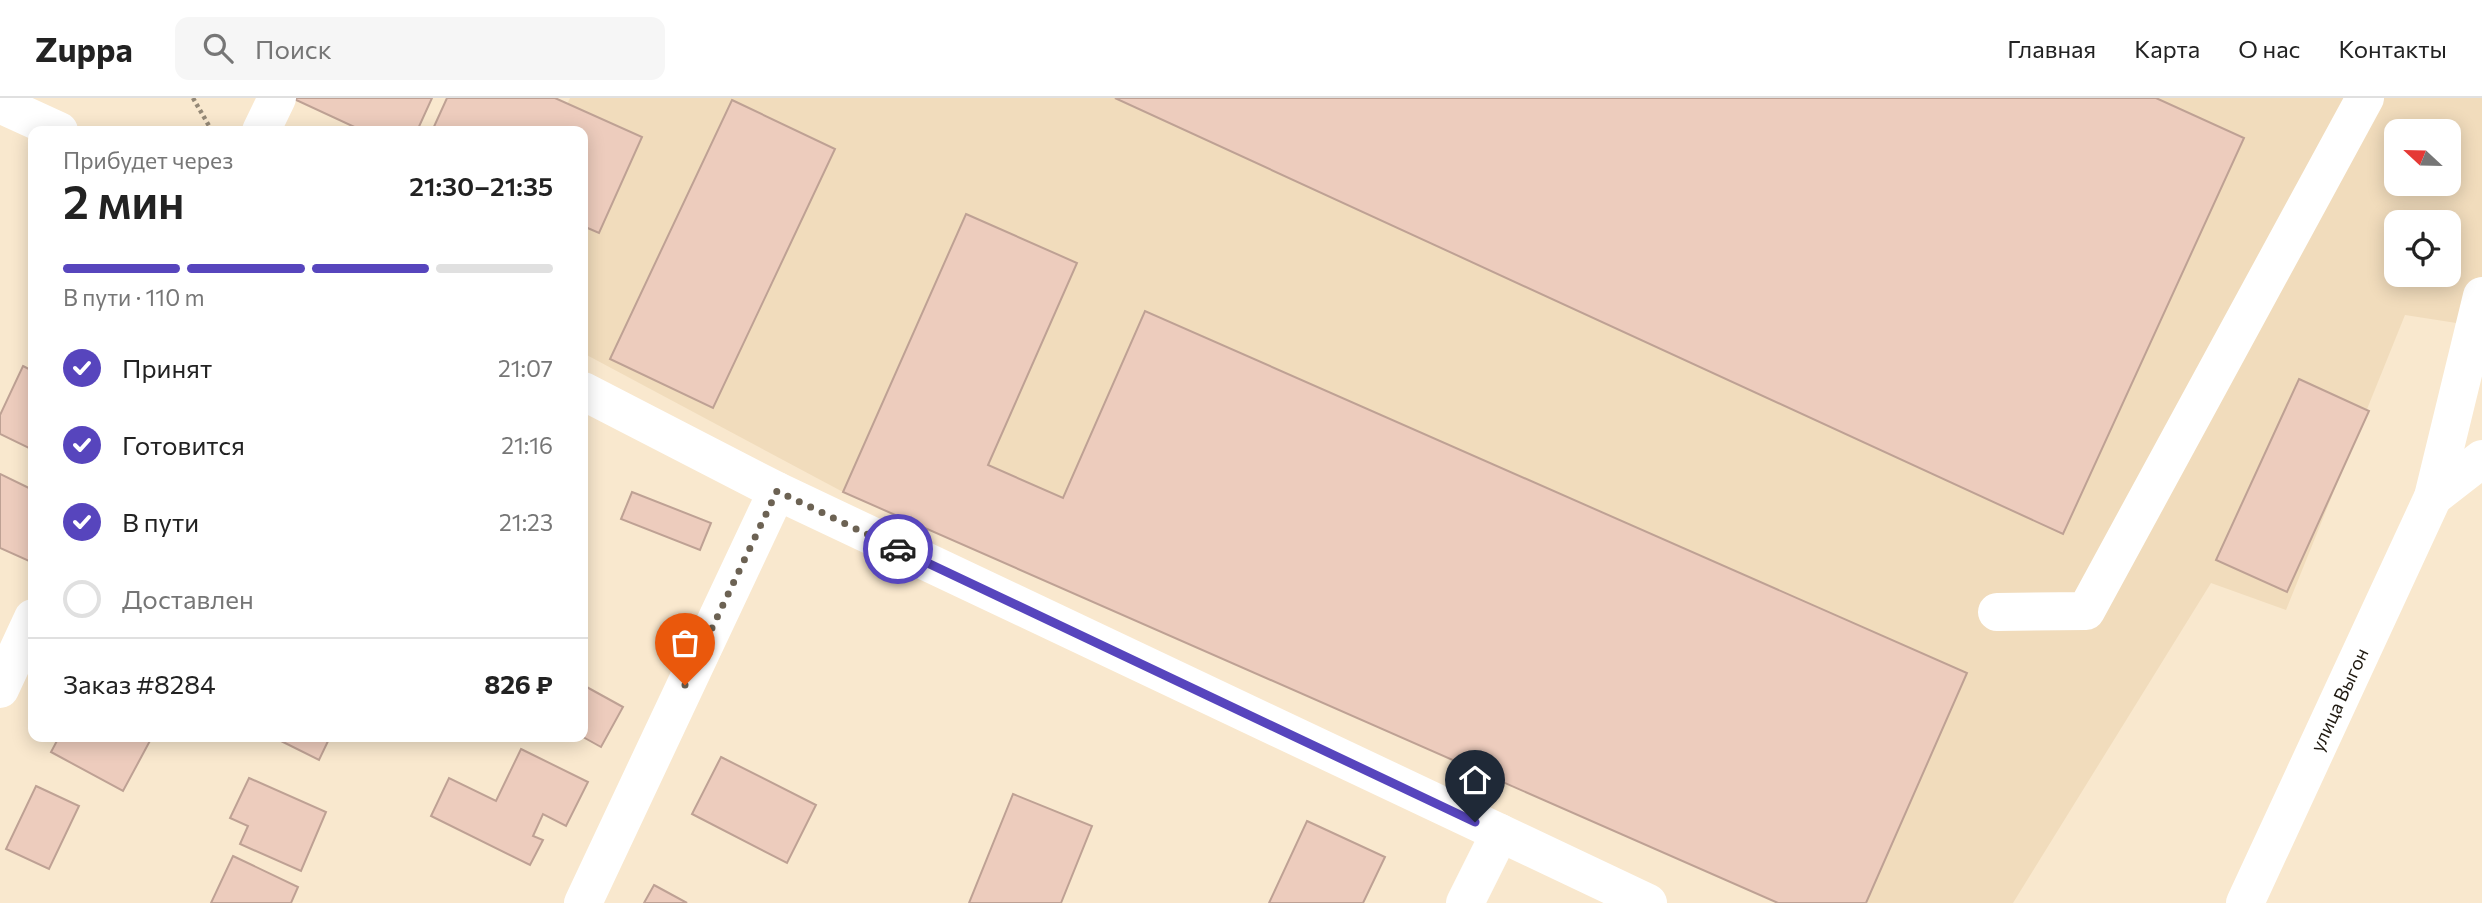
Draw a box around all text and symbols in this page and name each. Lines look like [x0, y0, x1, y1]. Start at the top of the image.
search box [175, 17, 665, 80]
text: Zuppa [35, 28, 133, 69]
icon: search [199, 29, 237, 67]
text: Поиск [255, 33, 332, 64]
text: Главная [2007, 34, 2096, 63]
text: Карта [2134, 34, 2200, 63]
text: О нас [2238, 34, 2300, 63]
text: Контакты [2338, 34, 2447, 63]
north arrow [2384, 119, 2460, 196]
map controls [2384, 119, 2461, 287]
text: Прибудет через [63, 146, 233, 174]
text: 21:30–21:35 [409, 170, 553, 201]
text: 2 мин [63, 172, 185, 228]
button: locate [2384, 210, 2461, 287]
text: В пути · 110 m [63, 283, 205, 311]
icon: check [63, 349, 101, 387]
text: Принят [122, 352, 212, 383]
text: 21:07 [498, 354, 553, 382]
icon: check [63, 426, 101, 464]
text: Готовится [122, 429, 245, 460]
text: 21:16 [501, 431, 553, 459]
icon: check [63, 503, 101, 541]
text: В пути [122, 506, 199, 537]
text: 21:23 [499, 508, 553, 536]
courier [863, 514, 933, 584]
icon: car [879, 530, 917, 568]
text: Доставлен [122, 583, 254, 614]
pin [655, 613, 715, 685]
icon: bag [666, 624, 704, 662]
street label: улица Выгон [2305, 644, 2373, 755]
text: Заказ #8284 [63, 668, 216, 699]
text: 826 ₽ [484, 668, 553, 699]
pin [1445, 750, 1505, 822]
icon: home [1456, 761, 1494, 799]

